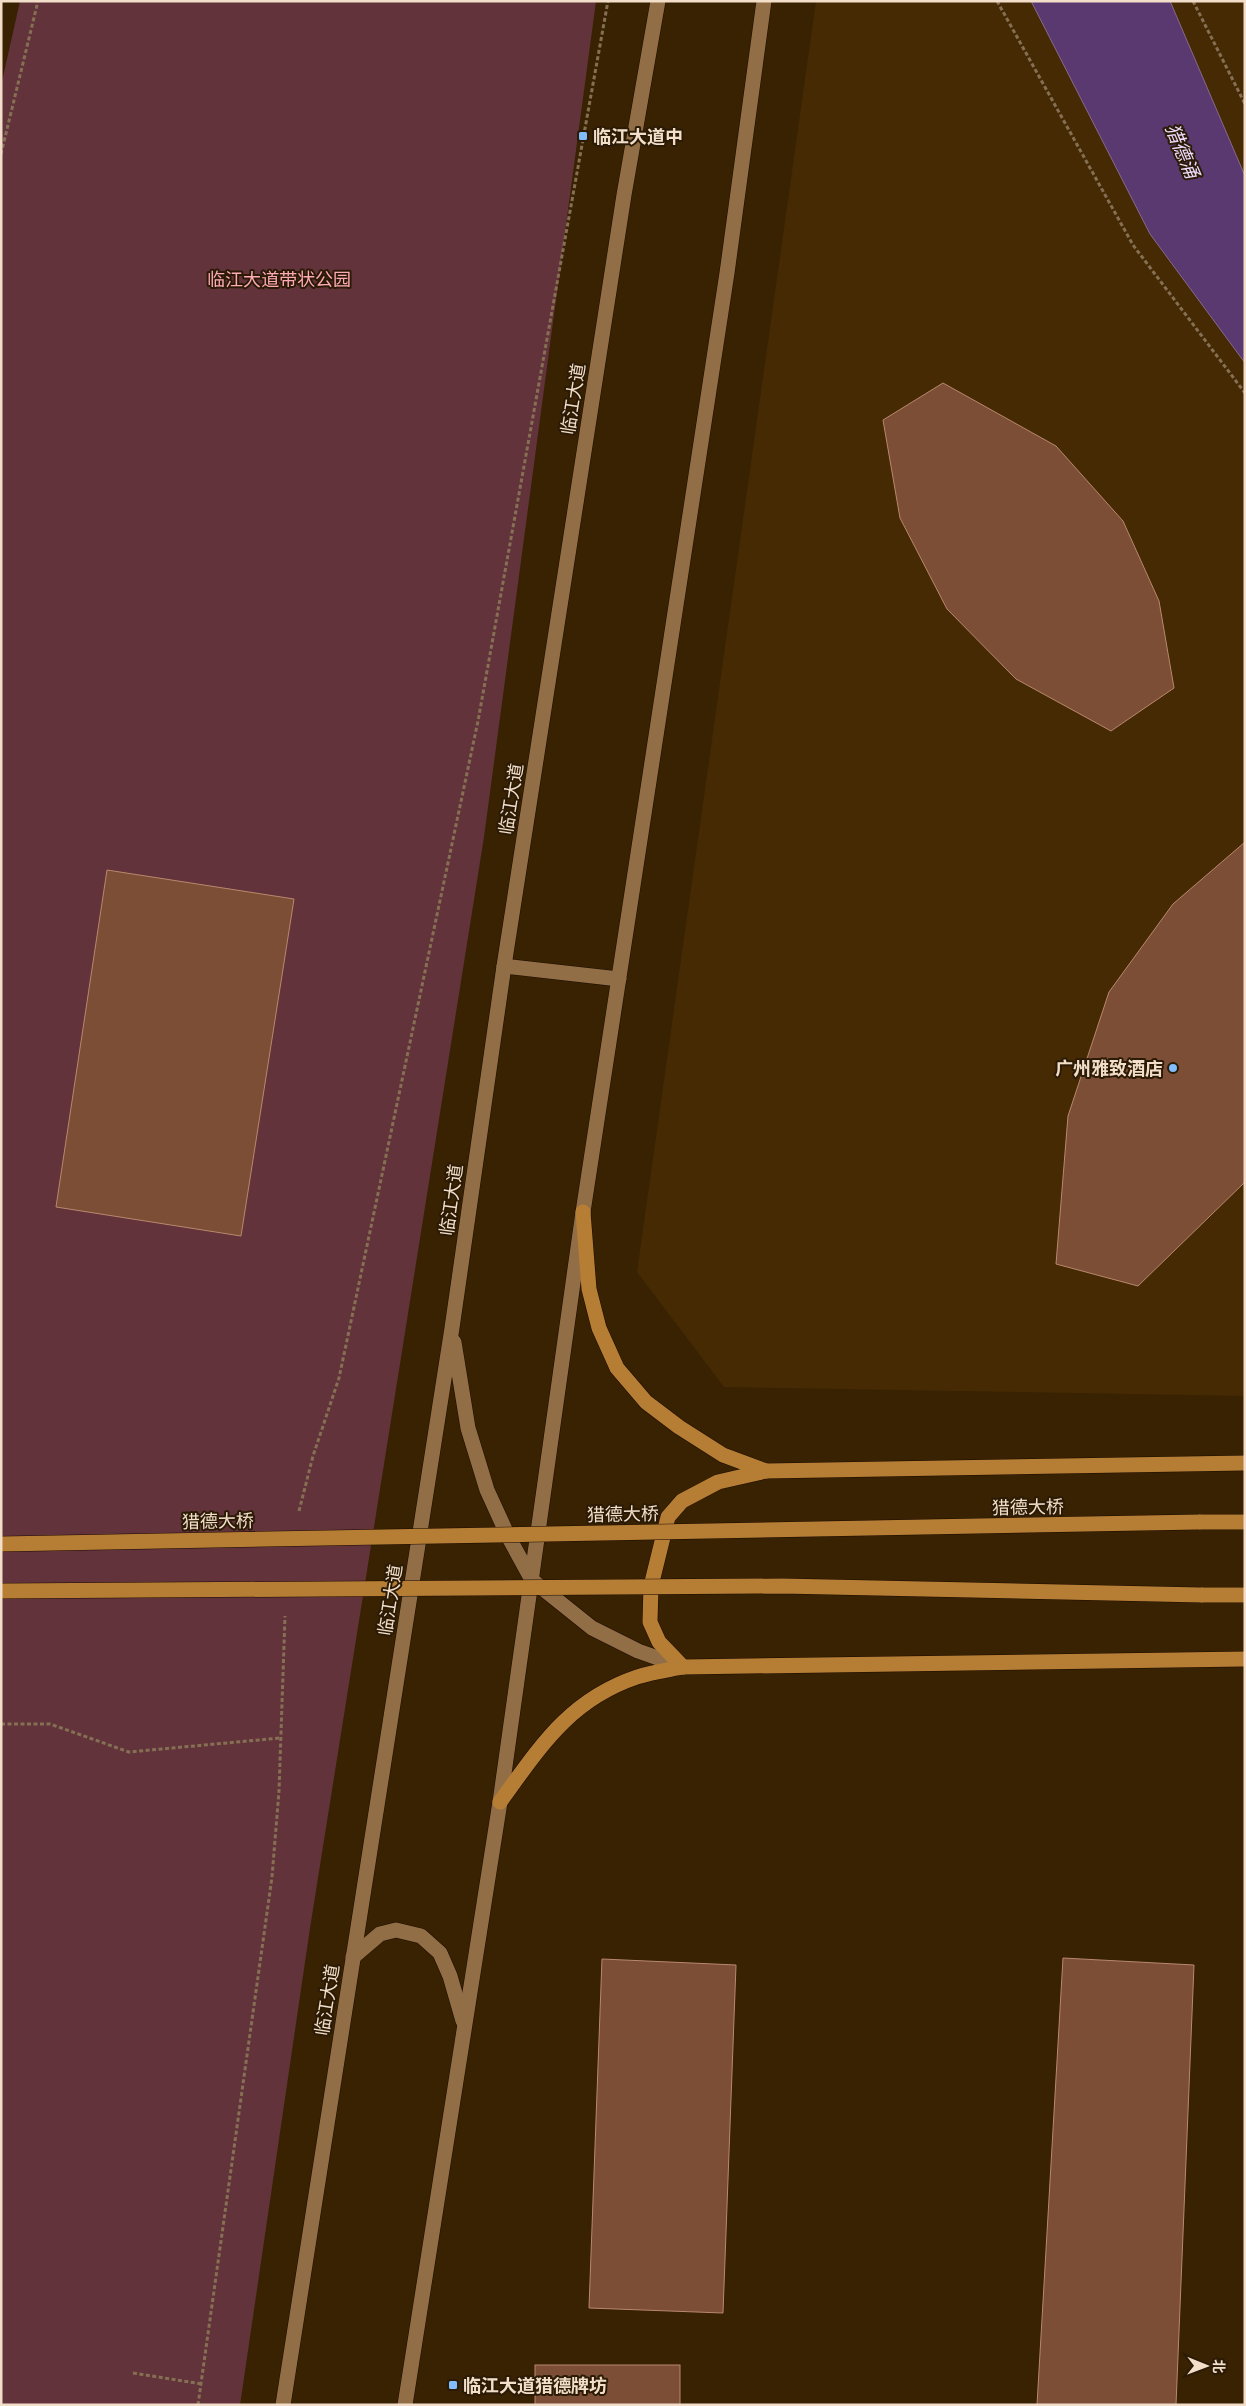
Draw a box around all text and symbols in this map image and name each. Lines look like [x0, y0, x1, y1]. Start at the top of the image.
water label: 猎德涌 [1160, 120, 1205, 184]
place label: 临江大道中 [593, 126, 683, 147]
marker: 临江大道中 [577, 130, 589, 142]
park label: 临江大道带状公园 [207, 269, 351, 290]
street label: 临江大道 [557, 362, 589, 436]
street label: 临江大道 [495, 762, 527, 836]
place label: 广州雅致酒店 [1055, 1058, 1163, 1079]
marker: 广州雅致酒店 [1167, 1062, 1179, 1074]
street label: 临江大道 [436, 1163, 466, 1237]
street label: 猎德大桥 [992, 1496, 1064, 1518]
street label: 猎德大桥 [587, 1503, 659, 1525]
street label: 猎德大桥 [182, 1510, 254, 1532]
street label: 临江大道 [374, 1563, 406, 1637]
street label: 临江大道 [311, 1963, 343, 2037]
north arrow [1181, 2341, 1231, 2391]
text: 北 [1211, 2359, 1227, 2373]
place label: 临江大道猎德牌坊 [463, 2375, 607, 2396]
marker: 临江大道猎德牌坊 [447, 2379, 459, 2391]

